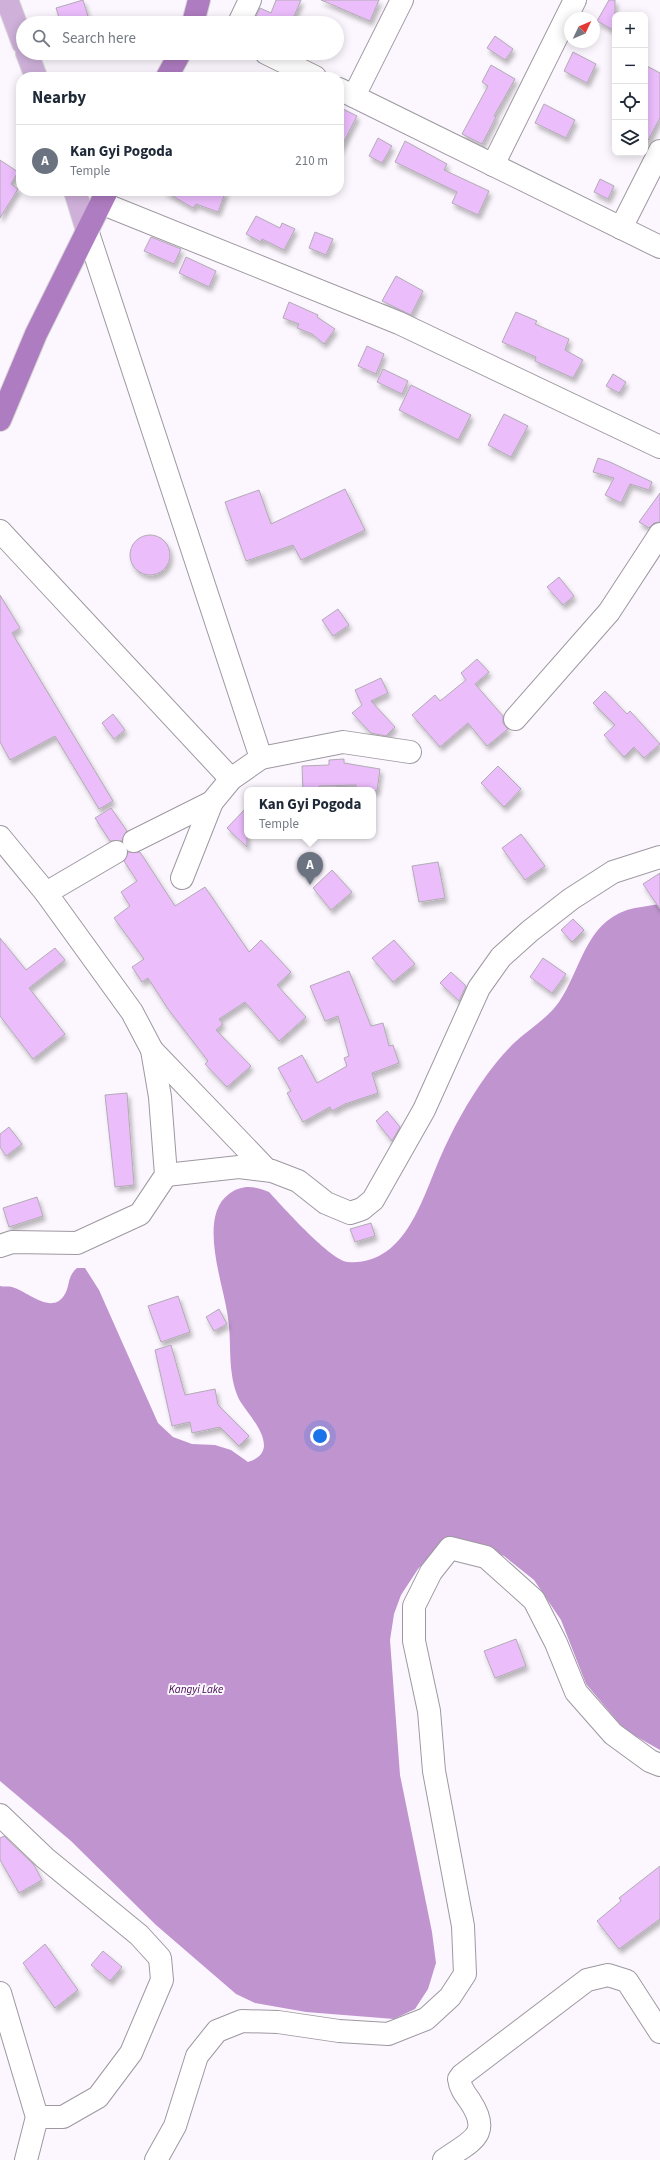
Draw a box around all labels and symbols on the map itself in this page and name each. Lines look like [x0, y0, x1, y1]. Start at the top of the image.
north arrow [564, 12, 600, 48]
pin: A [297, 852, 323, 885]
your location [310, 1426, 330, 1446]
water label: Kangyi Lake [169, 1682, 223, 1697]

